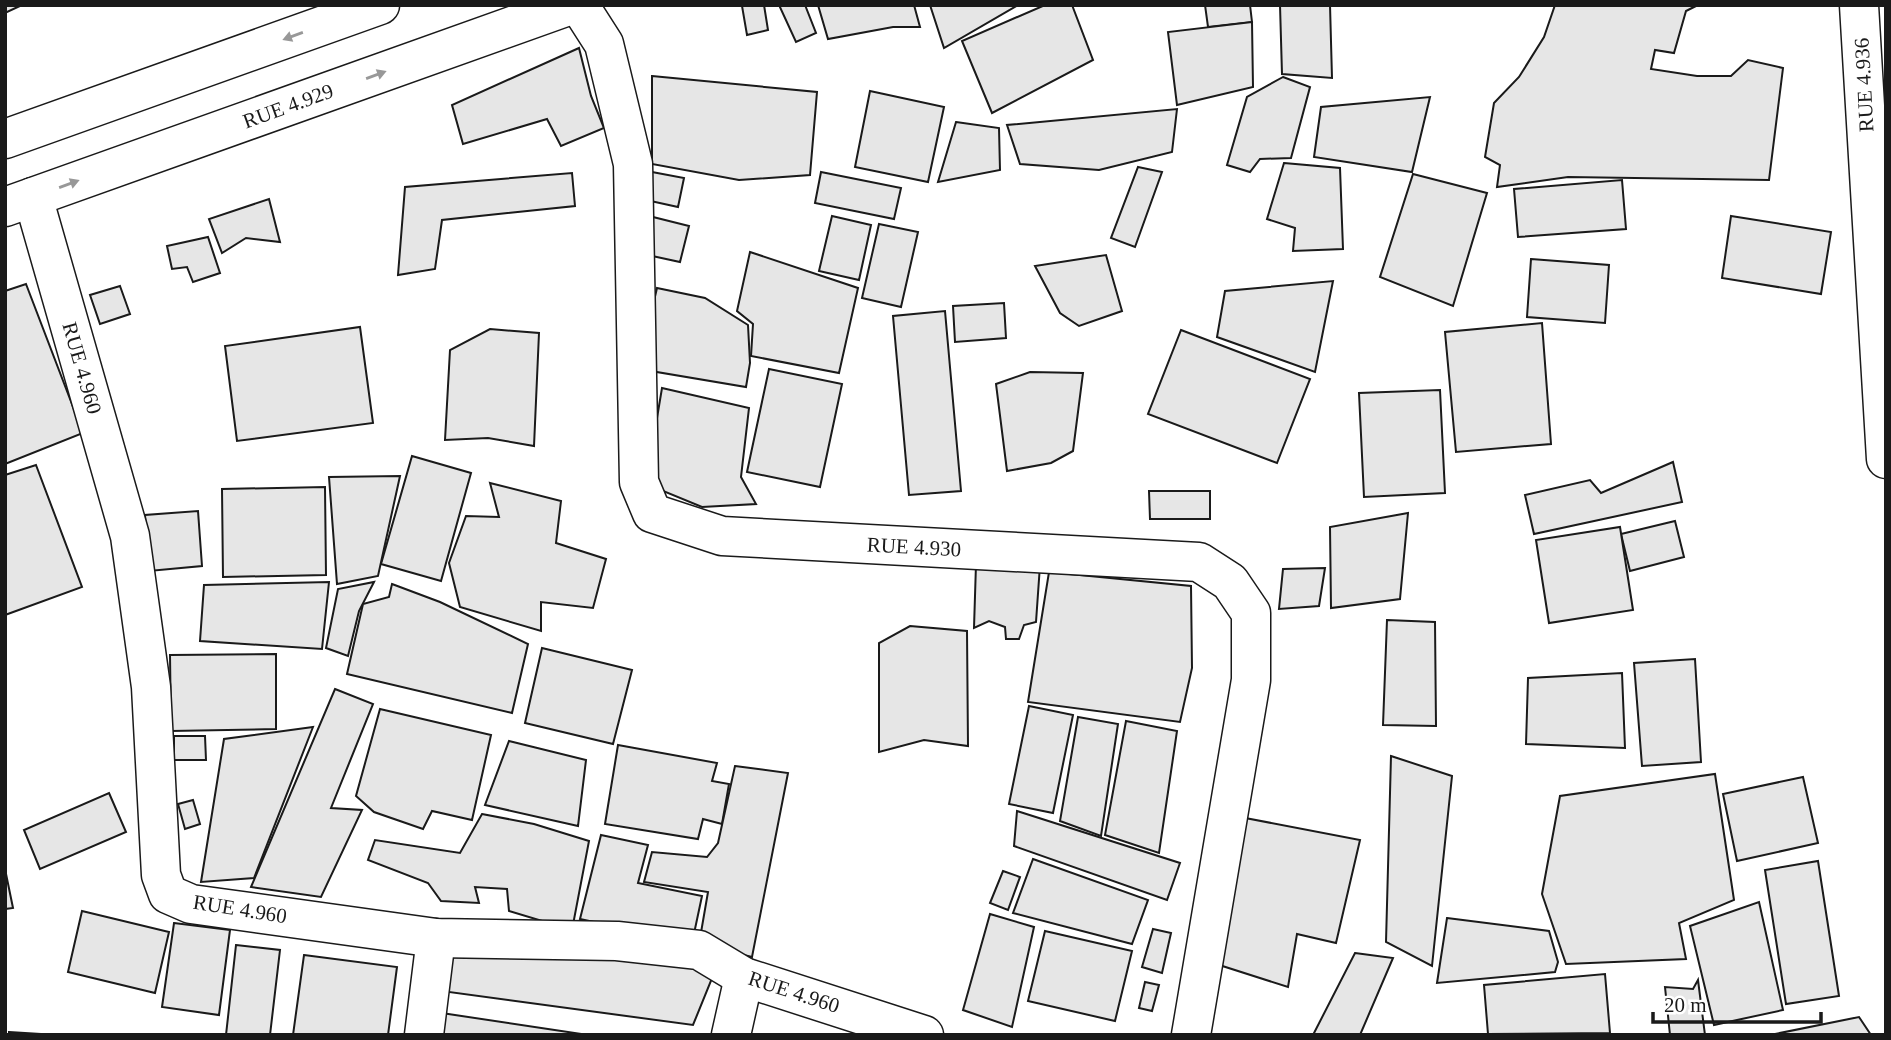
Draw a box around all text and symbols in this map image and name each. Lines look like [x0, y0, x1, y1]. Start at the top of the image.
one-way arrow [283, 31, 304, 42]
street label: RUE 4.936 [1850, 37, 1878, 133]
one-way arrow [366, 69, 387, 80]
street label: RUE 4.929 [239, 79, 337, 133]
one-way arrow [59, 178, 80, 189]
street label: RUE 4.960 [57, 319, 107, 417]
street label: RUE 4.930 [866, 533, 962, 561]
street label: RUE 4.960 [191, 890, 289, 928]
street label: RUE 4.960 [745, 966, 843, 1018]
scale bar [1653, 981, 1821, 1025]
text: 20 m [1664, 993, 1707, 1017]

